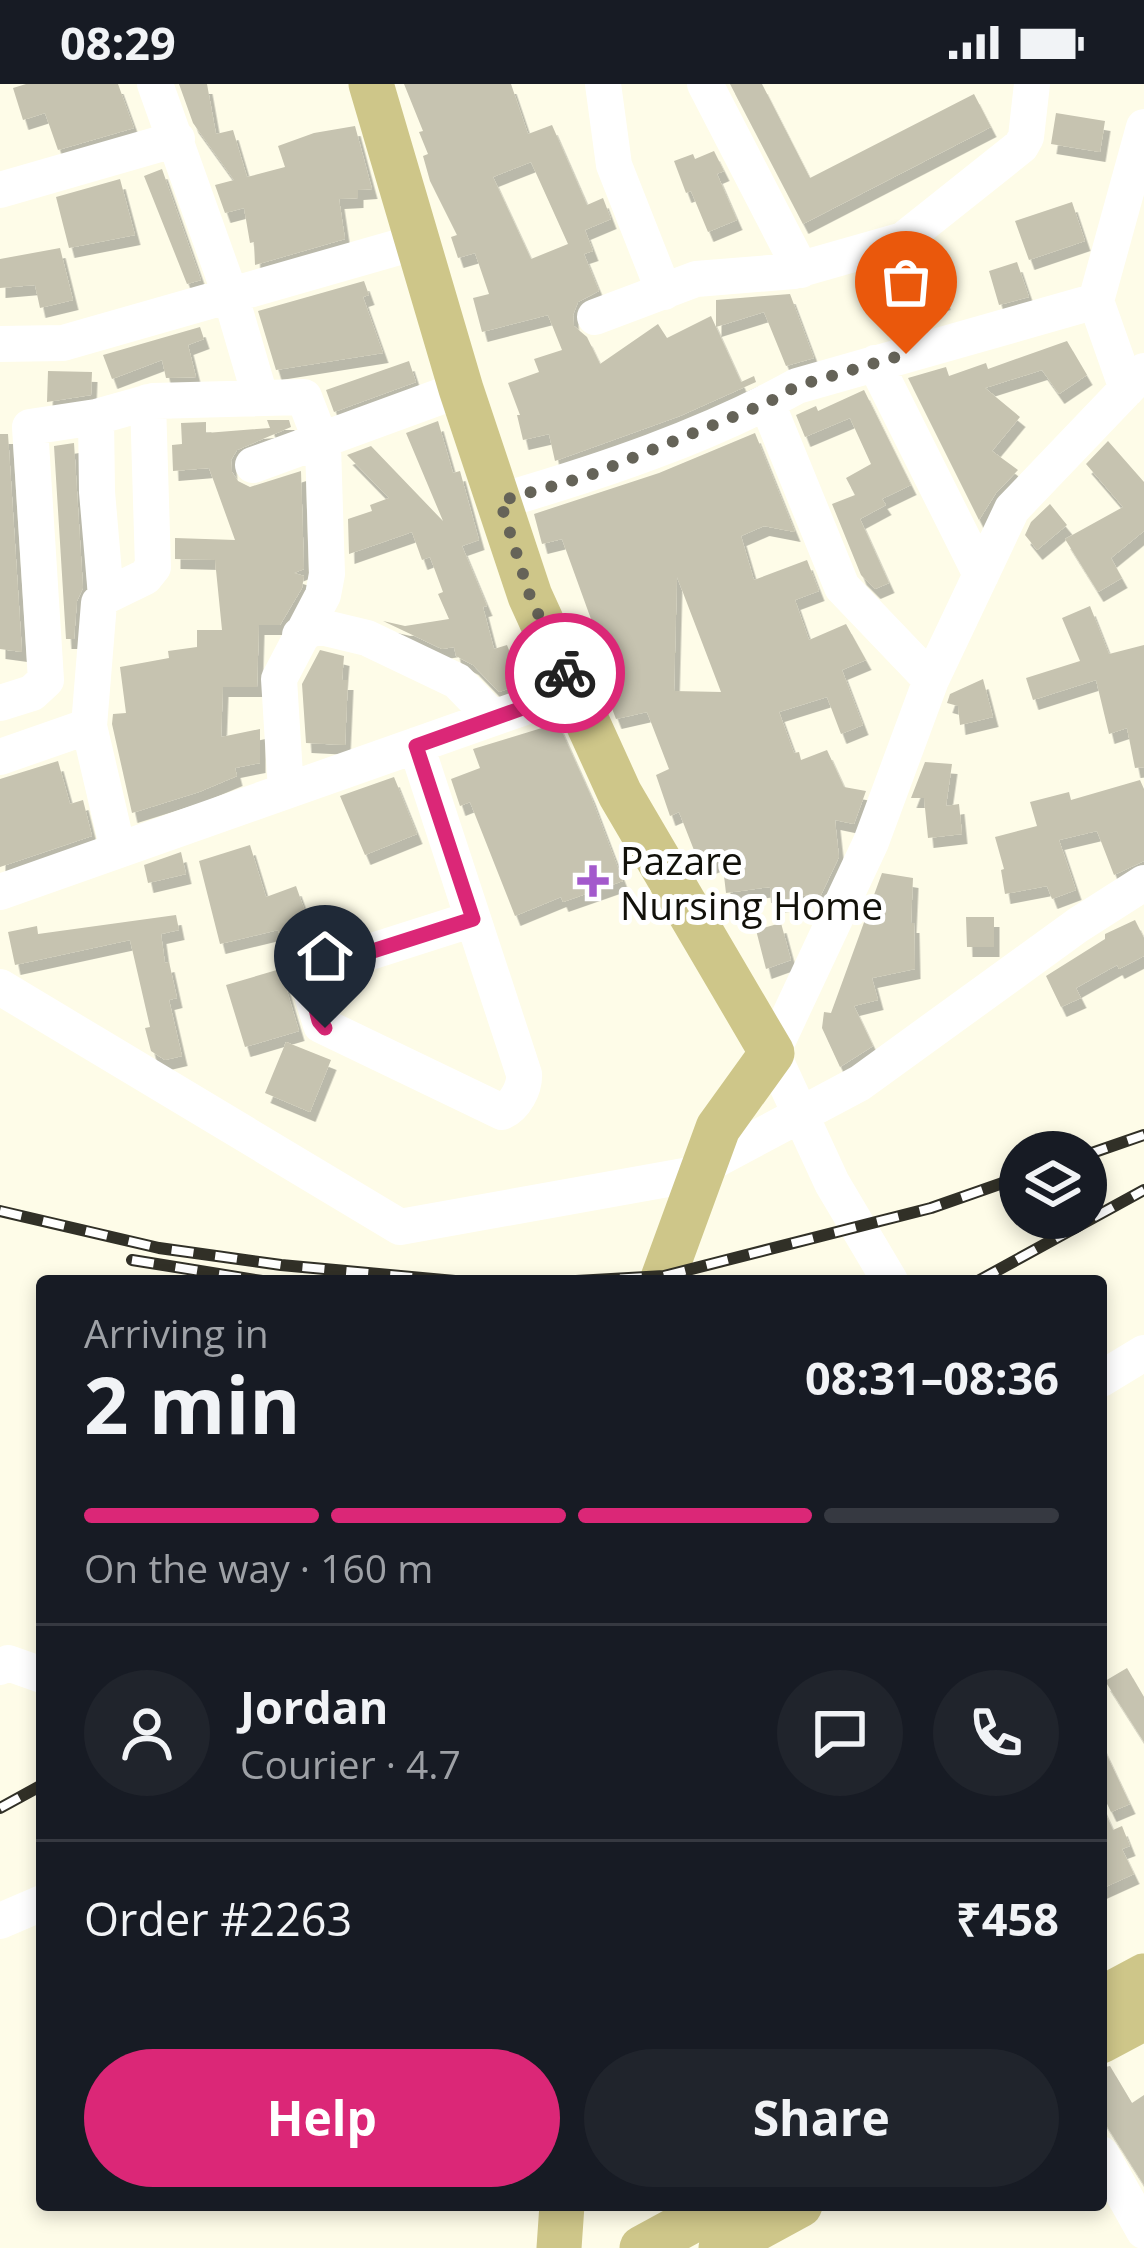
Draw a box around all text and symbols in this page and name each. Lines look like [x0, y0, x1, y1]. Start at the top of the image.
text: 08:29 [60, 12, 176, 73]
pin [855, 231, 957, 354]
icon: bag [873, 249, 939, 315]
courier [505, 613, 625, 733]
icon: bike [532, 640, 598, 706]
place label: Pazare Nursing Home [620, 833, 883, 931]
marker: Pazare Nursing Home [577, 865, 609, 897]
pin [274, 905, 376, 1028]
icon: home [292, 923, 358, 989]
map controls [999, 1131, 1107, 1239]
button: layers [999, 1131, 1107, 1239]
text: Arriving in [84, 1306, 269, 1359]
text: 08:31–08:36 [805, 1347, 1059, 1408]
text: 2 min [84, 1351, 301, 1457]
text: On the way · 160 m [84, 1541, 433, 1594]
button: person [84, 1670, 210, 1796]
button: chat [777, 1670, 903, 1796]
button: phone [933, 1670, 1059, 1796]
text: Jordan [240, 1676, 388, 1737]
text: Courier · 4.7 [240, 1737, 461, 1790]
text: Order #2263 [84, 1888, 352, 1949]
text: ₹458 [956, 1888, 1059, 1949]
button: Help [84, 2049, 560, 2187]
button: Share [584, 2049, 1059, 2187]

